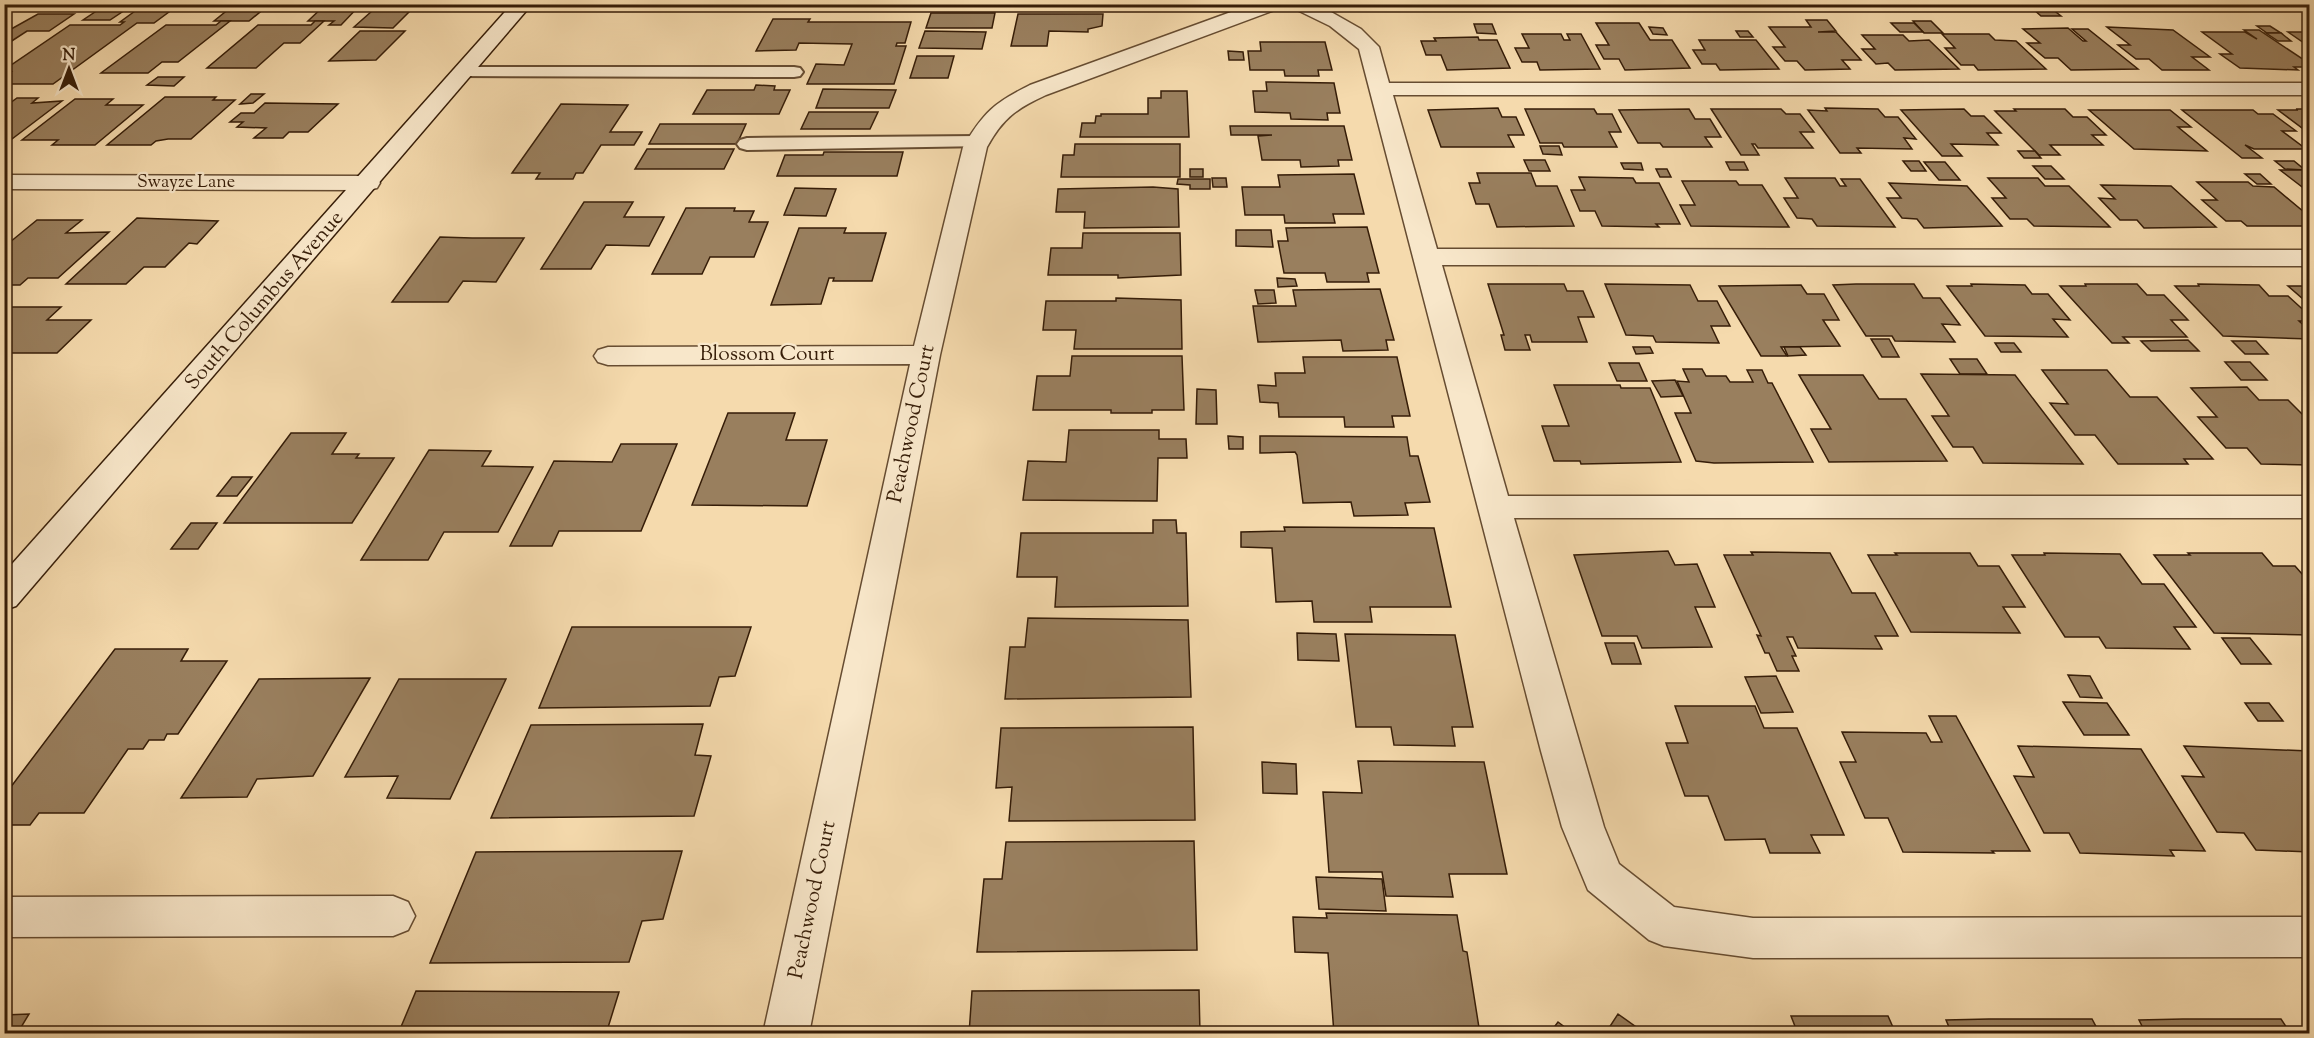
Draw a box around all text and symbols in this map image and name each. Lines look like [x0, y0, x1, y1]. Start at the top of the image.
north arrow [39, 39, 99, 99]
text: N [63, 45, 76, 68]
street label: Swayze Lane [137, 170, 235, 196]
street label: South Columbus Avenue [178, 205, 352, 397]
street label: Blossom Court [699, 340, 835, 370]
street label: Peachwood Court [881, 342, 943, 506]
street label: Peachwood Court [782, 818, 844, 982]

